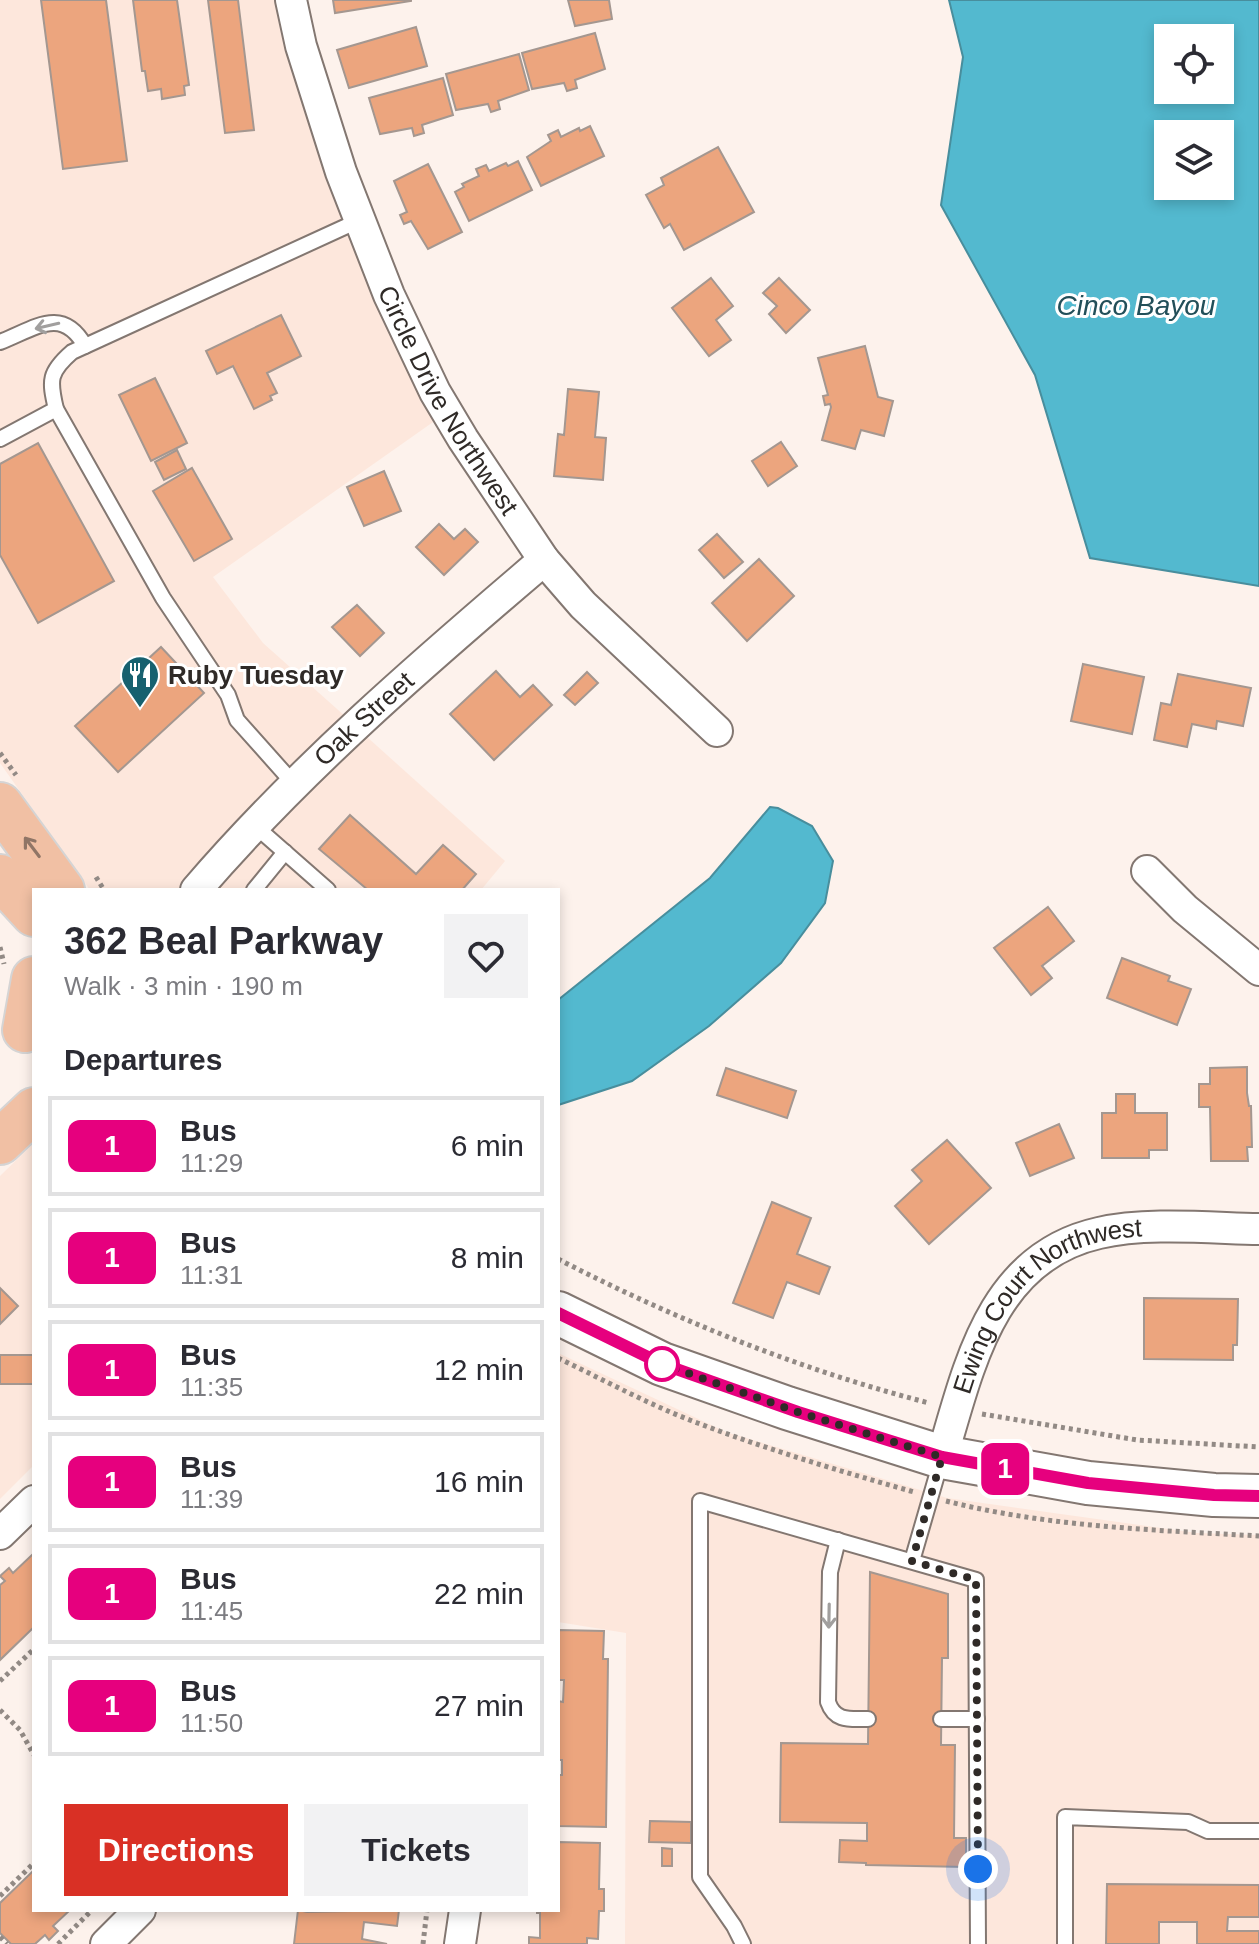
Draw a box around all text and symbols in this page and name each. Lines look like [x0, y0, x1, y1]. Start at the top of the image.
map controls [1154, 24, 1234, 200]
button: locate [1154, 24, 1234, 104]
button: layers [1154, 120, 1234, 200]
street label: Circle Drive Northwest [372, 281, 525, 521]
water label: Cinco Bayou [1057, 290, 1216, 321]
one-way arrow [34, 319, 60, 334]
restaurant icon: Ruby Tuesday [119, 654, 161, 709]
place label: Ruby Tuesday [168, 660, 344, 690]
street label: Oak Street [308, 665, 420, 772]
one-way arrow [23, 837, 40, 859]
button: heart [444, 914, 528, 998]
text: 362 Beal Parkway [64, 920, 383, 962]
text: Walk · 3 min · 190 m [64, 971, 303, 1001]
text: Departures [64, 1043, 222, 1076]
text: Bus [180, 1114, 237, 1147]
text: 6 min [451, 1129, 524, 1162]
text: 1 [104, 1130, 120, 1161]
text: 11:29 [180, 1148, 243, 1178]
street label: Ewing Court Northwest [947, 1212, 1144, 1397]
text: Bus [180, 1226, 237, 1259]
text: 8 min [451, 1241, 524, 1274]
text: 1 [104, 1242, 120, 1273]
text: 11:31 [180, 1260, 243, 1290]
text: Bus [180, 1338, 237, 1371]
unlabelled marker [645, 1347, 679, 1381]
text: 12 min [434, 1353, 524, 1386]
text: 1 [104, 1354, 120, 1385]
text: 11:35 [180, 1372, 243, 1402]
line badge: 1 [979, 1443, 1031, 1495]
text: Bus [180, 1450, 237, 1483]
text: 1 [997, 1453, 1013, 1484]
text: 16 min [434, 1465, 524, 1498]
text: 1 [104, 1466, 120, 1497]
text: 11:39 [180, 1484, 243, 1514]
text: Bus [180, 1562, 237, 1595]
text: 22 min [434, 1577, 524, 1610]
text: 1 [104, 1578, 120, 1609]
text: 11:45 [180, 1596, 243, 1626]
one-way arrow [821, 1602, 837, 1629]
text: Bus [180, 1674, 237, 1707]
text: 27 min [434, 1689, 524, 1722]
text: 1 [104, 1690, 120, 1721]
text: 11:50 [180, 1708, 243, 1738]
button: Directions [64, 1804, 288, 1896]
button: Tickets [304, 1804, 528, 1896]
your location [958, 1849, 998, 1889]

